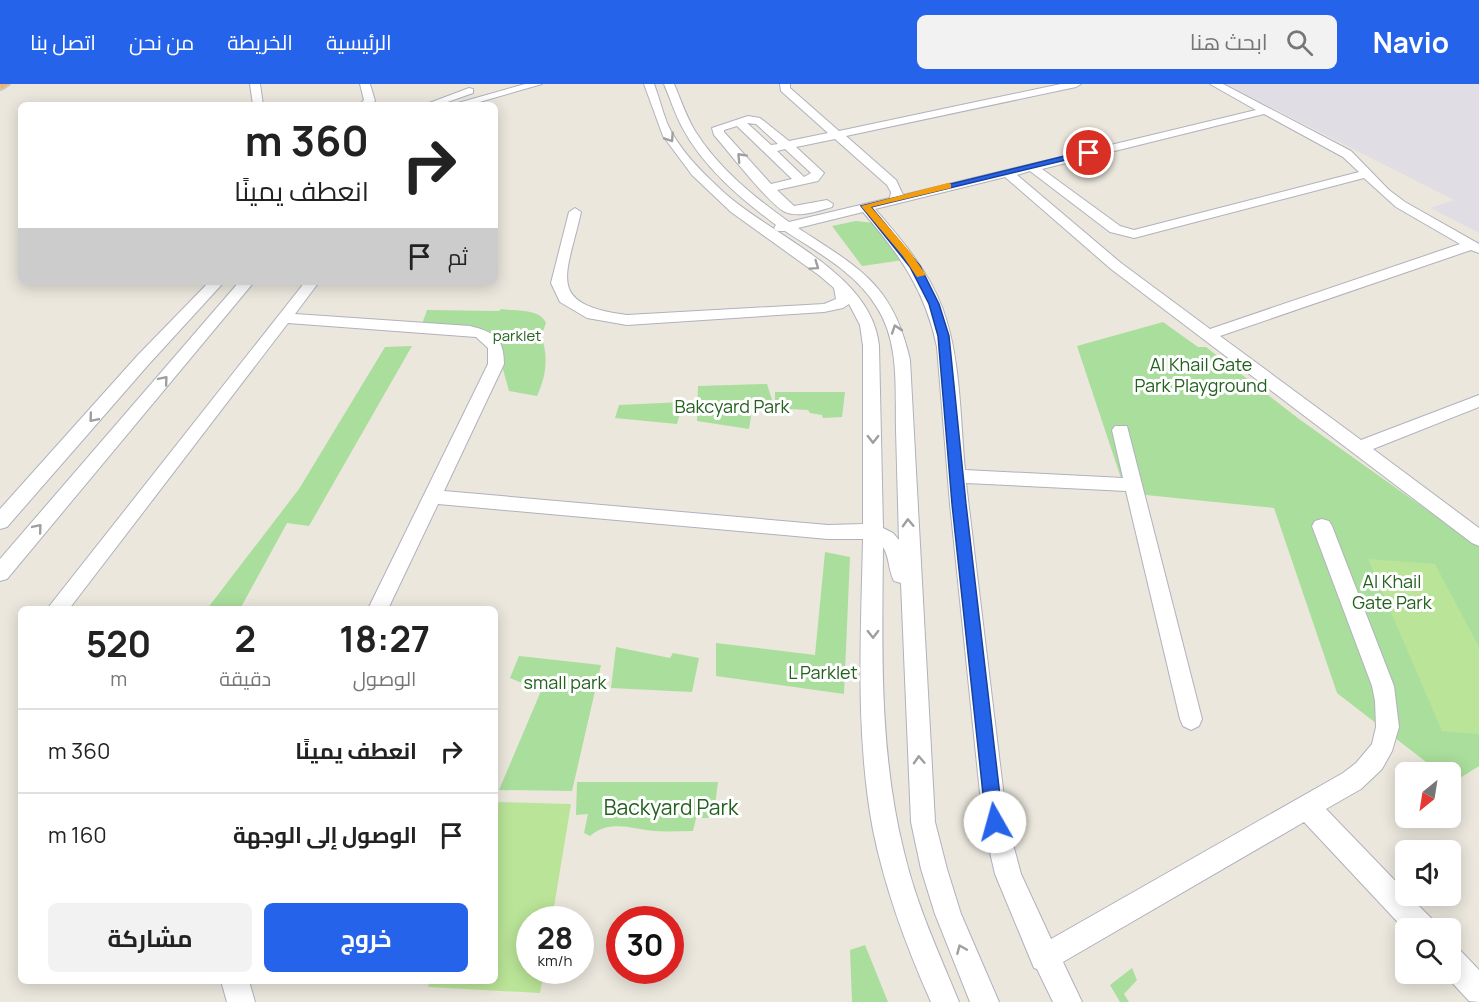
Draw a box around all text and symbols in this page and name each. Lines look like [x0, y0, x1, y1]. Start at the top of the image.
search box [917, 15, 1337, 69]
text: Navio [1373, 23, 1449, 61]
icon: search [1283, 26, 1316, 59]
text: ابحث هنا [1190, 27, 1268, 57]
text: اتصل بنا [30, 28, 96, 56]
text: من نحن [129, 28, 194, 56]
text: الخريطة [227, 28, 293, 56]
text: الرئيسية [326, 28, 392, 56]
text: 360 m [245, 111, 369, 169]
icon: right [390, 126, 468, 204]
pin [1063, 127, 1114, 178]
one-way arrow [663, 131, 674, 142]
icon: arrive [1072, 136, 1105, 169]
one-way arrow [737, 154, 748, 164]
text: انعطف يمينًا [234, 172, 369, 209]
icon: arrive [403, 240, 436, 273]
text: ثم [448, 242, 468, 272]
one-way arrow [808, 259, 819, 270]
one-way arrow [890, 324, 903, 335]
park label: parklet [493, 325, 541, 346]
park label: Al Khail Gate Park Playground [1135, 352, 1267, 397]
one-way arrow [157, 376, 168, 387]
park label: Bakcyard Park [675, 394, 791, 418]
one-way arrow [89, 411, 100, 422]
one-way arrow [866, 434, 879, 443]
one-way arrow [902, 518, 915, 527]
one-way arrow [31, 524, 42, 535]
park label: Al Khail Gate Park [1352, 569, 1433, 614]
text: 2 [235, 614, 256, 663]
text: 18:27 [339, 614, 430, 663]
text: 520 [86, 619, 151, 668]
one-way arrow [867, 629, 879, 638]
park label: L Parklet [788, 660, 858, 684]
text: m [110, 665, 127, 692]
text: دقيقة [219, 665, 271, 692]
text: الوصول [353, 665, 417, 692]
park label: small park [524, 670, 607, 694]
icon: right [435, 735, 468, 768]
text: 360 m [48, 736, 110, 766]
text: انعطف يمينًا [295, 736, 417, 766]
one-way arrow [912, 755, 925, 764]
north arrow [1395, 762, 1461, 828]
map controls [1395, 762, 1461, 984]
position arrow [963, 790, 1027, 854]
park label: Backyard Park [604, 793, 739, 821]
icon: arrive [435, 819, 468, 852]
text: 160 m [48, 820, 107, 850]
text: الوصول إلى الوجهة [233, 820, 417, 850]
button: sound [1395, 840, 1461, 906]
button: مشاركة [48, 903, 252, 972]
button: خروج [264, 903, 468, 972]
speed limit sign: 30 [606, 906, 684, 984]
text: 28 [537, 917, 573, 958]
button: search [1395, 918, 1461, 984]
one-way arrow [956, 944, 968, 955]
text: km/h [538, 950, 572, 971]

